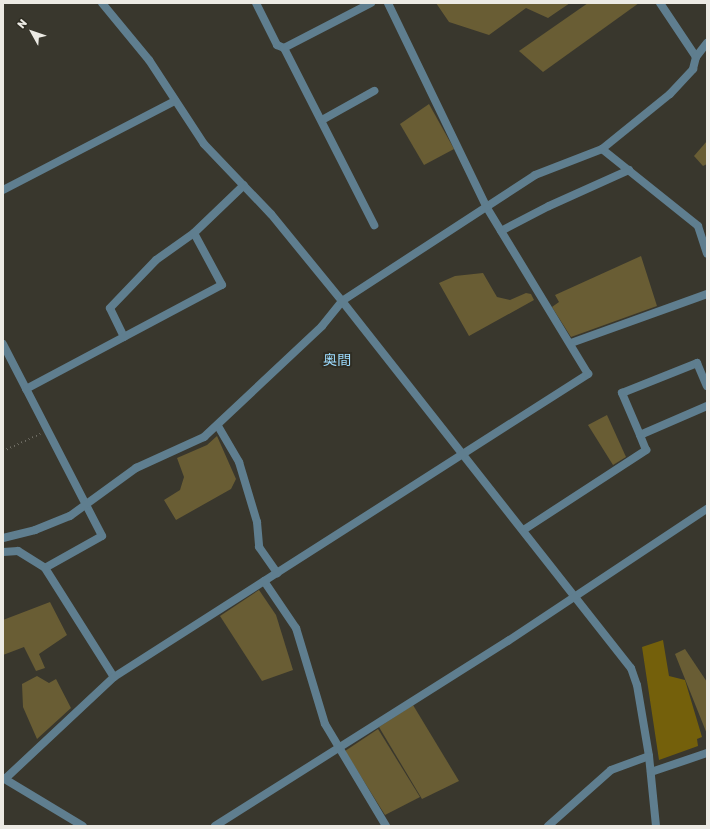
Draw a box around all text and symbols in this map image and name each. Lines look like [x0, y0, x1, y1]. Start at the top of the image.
north arrow [12, 12, 52, 52]
text: N [15, 17, 30, 31]
district label: 奥間 [323, 353, 351, 369]

